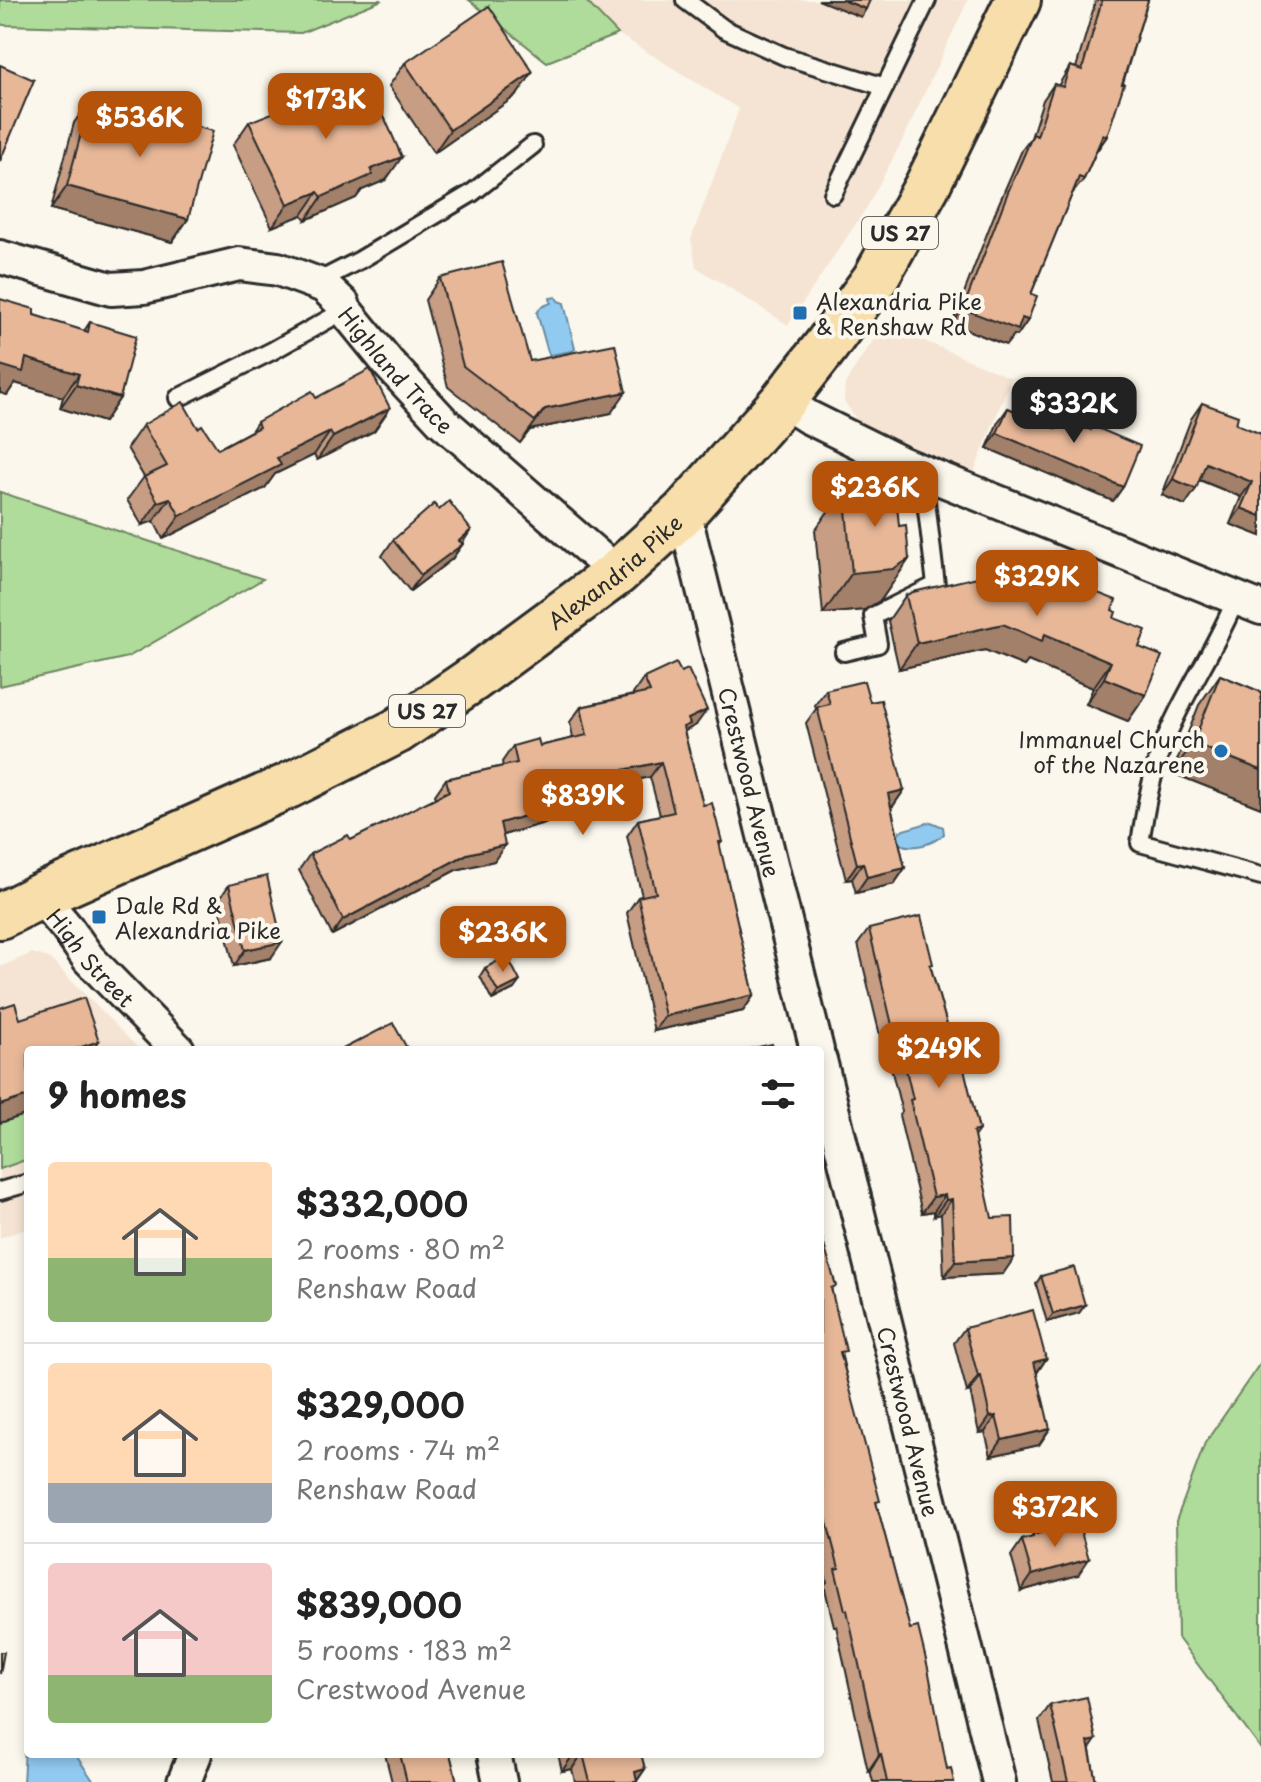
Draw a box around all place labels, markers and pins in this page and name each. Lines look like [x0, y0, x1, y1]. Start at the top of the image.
pin: $173K [270, 73, 382, 141]
pin: $536K [84, 91, 196, 159]
place label: Alexandria Pike & Renshaw Rd [816, 284, 982, 342]
marker: Alexandria Pike & Renshaw Rd [791, 304, 809, 322]
pin: $332K [1018, 377, 1130, 445]
pin: $236K [819, 461, 931, 529]
pin: $329K [981, 550, 1093, 618]
place label: Immanuel Church of the Nazarene [1019, 722, 1205, 780]
marker: Immanuel Church of the Nazarene [1212, 742, 1230, 760]
pin: $839K [527, 769, 639, 837]
place label: Dale Rd & Alexandria Pike [115, 888, 281, 946]
pin: $236K [447, 906, 559, 974]
marker: Dale Rd & Alexandria Pike [90, 908, 108, 926]
pin: $249K [883, 1022, 995, 1090]
pin: $372K [999, 1481, 1111, 1549]

